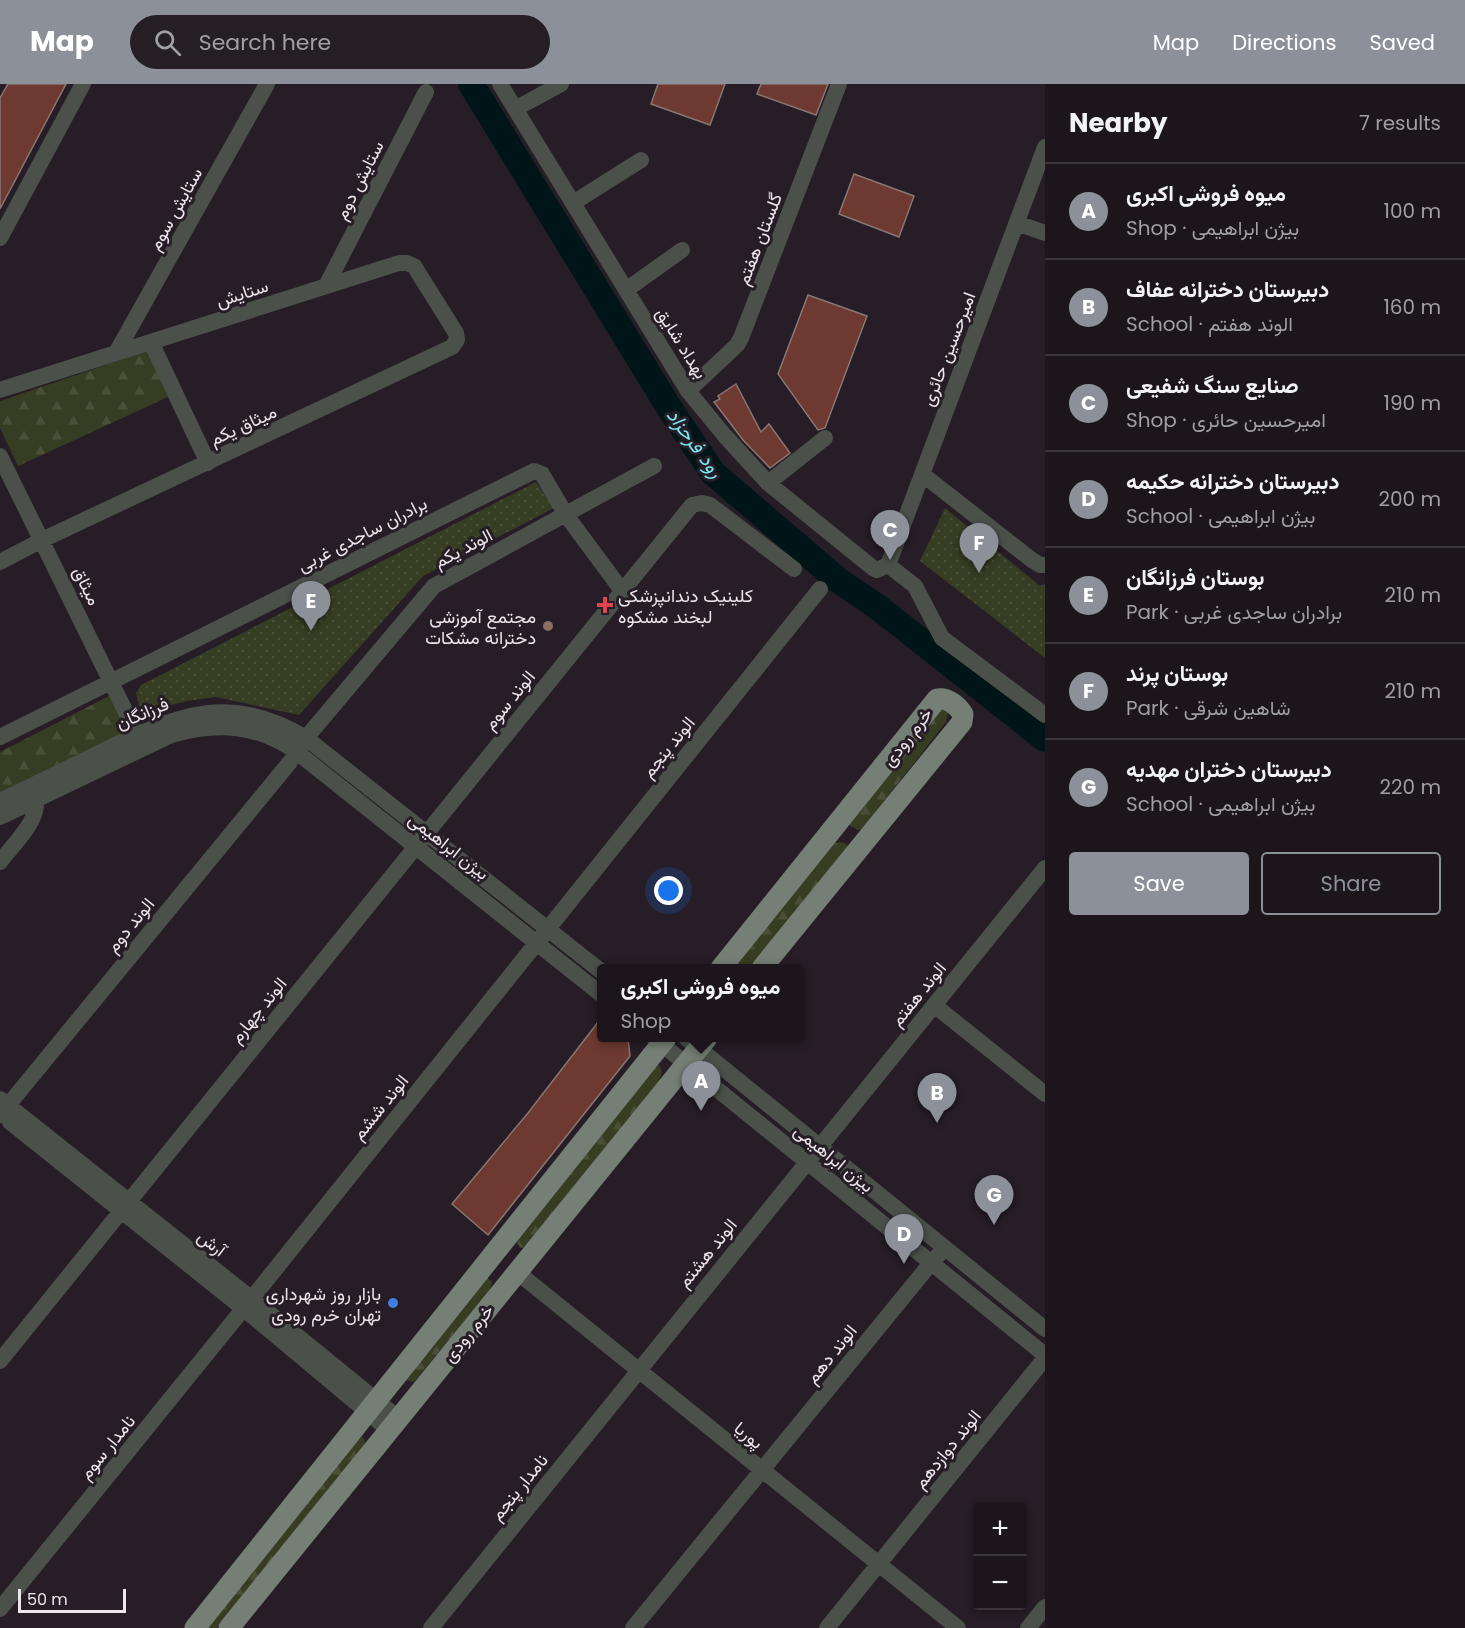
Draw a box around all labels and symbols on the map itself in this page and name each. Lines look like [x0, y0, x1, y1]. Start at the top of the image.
street label: ستایش دوم [328, 136, 390, 224]
street label: ستایش سوم [142, 163, 208, 255]
street label: گلستان هفتم [730, 189, 788, 289]
street label: ستایش [213, 273, 271, 313]
street label: امیرحسین حائری [915, 288, 981, 410]
street label: بهداد شایق [650, 303, 714, 383]
street label: میثاق یکم [205, 399, 281, 451]
water label: رود فرحزاد [660, 402, 730, 484]
street label: برادران ساجدی غربی [293, 491, 431, 577]
pin: C [870, 510, 910, 560]
street label: الوند یکم [429, 522, 497, 574]
pin: F [960, 524, 998, 573]
street label: میثاق [67, 562, 107, 610]
pin: E [292, 582, 330, 631]
place label: کلینیک دندانپزشکی لبخند مشکوه [618, 583, 753, 629]
marker: کلینیک دندانپزشکی لبخند مشکوه [596, 596, 614, 614]
place label: مجتمع آموزشی دخترانه مشکات [425, 604, 536, 650]
marker: مجتمع آموزشی دخترانه مشکات [541, 619, 555, 633]
street label: الوند سوم [477, 665, 541, 735]
street label: فرزانگان [112, 691, 172, 735]
street label: خرم رودی [876, 702, 938, 772]
street label: الوند پنجم [636, 711, 700, 783]
street label: بیژن ابراهیمی [403, 806, 495, 886]
your location [654, 876, 683, 905]
street label: الوند دوم [100, 892, 160, 958]
street label: الوند هفتم [884, 957, 952, 1031]
street label: الوند چهارم [224, 972, 292, 1048]
pin: A [682, 1062, 720, 1111]
street label: الوند ششم [346, 1069, 414, 1145]
pin: B [918, 1074, 956, 1123]
street label: بیژن ابراهیمی [789, 1118, 879, 1198]
pin: G [974, 1176, 1014, 1225]
street label: الوند هشتم [671, 1213, 743, 1293]
pin: D [884, 1214, 924, 1264]
street label: آرش [192, 1224, 233, 1263]
place label: بازار روز شهرداری تهران خرم رودی [266, 1281, 381, 1327]
marker: بازار روز شهرداری تهران خرم رودی [386, 1296, 400, 1310]
street label: خرم رودی [437, 1299, 499, 1367]
street label: الوند دهم [799, 1319, 863, 1389]
street label: الوند دوازدهم [907, 1404, 987, 1494]
street label: نامدار سوم [73, 1409, 141, 1485]
street label: پوریا [729, 1416, 769, 1454]
street label: نامدار پنجم [484, 1448, 554, 1526]
scale bar [18, 1586, 126, 1614]

